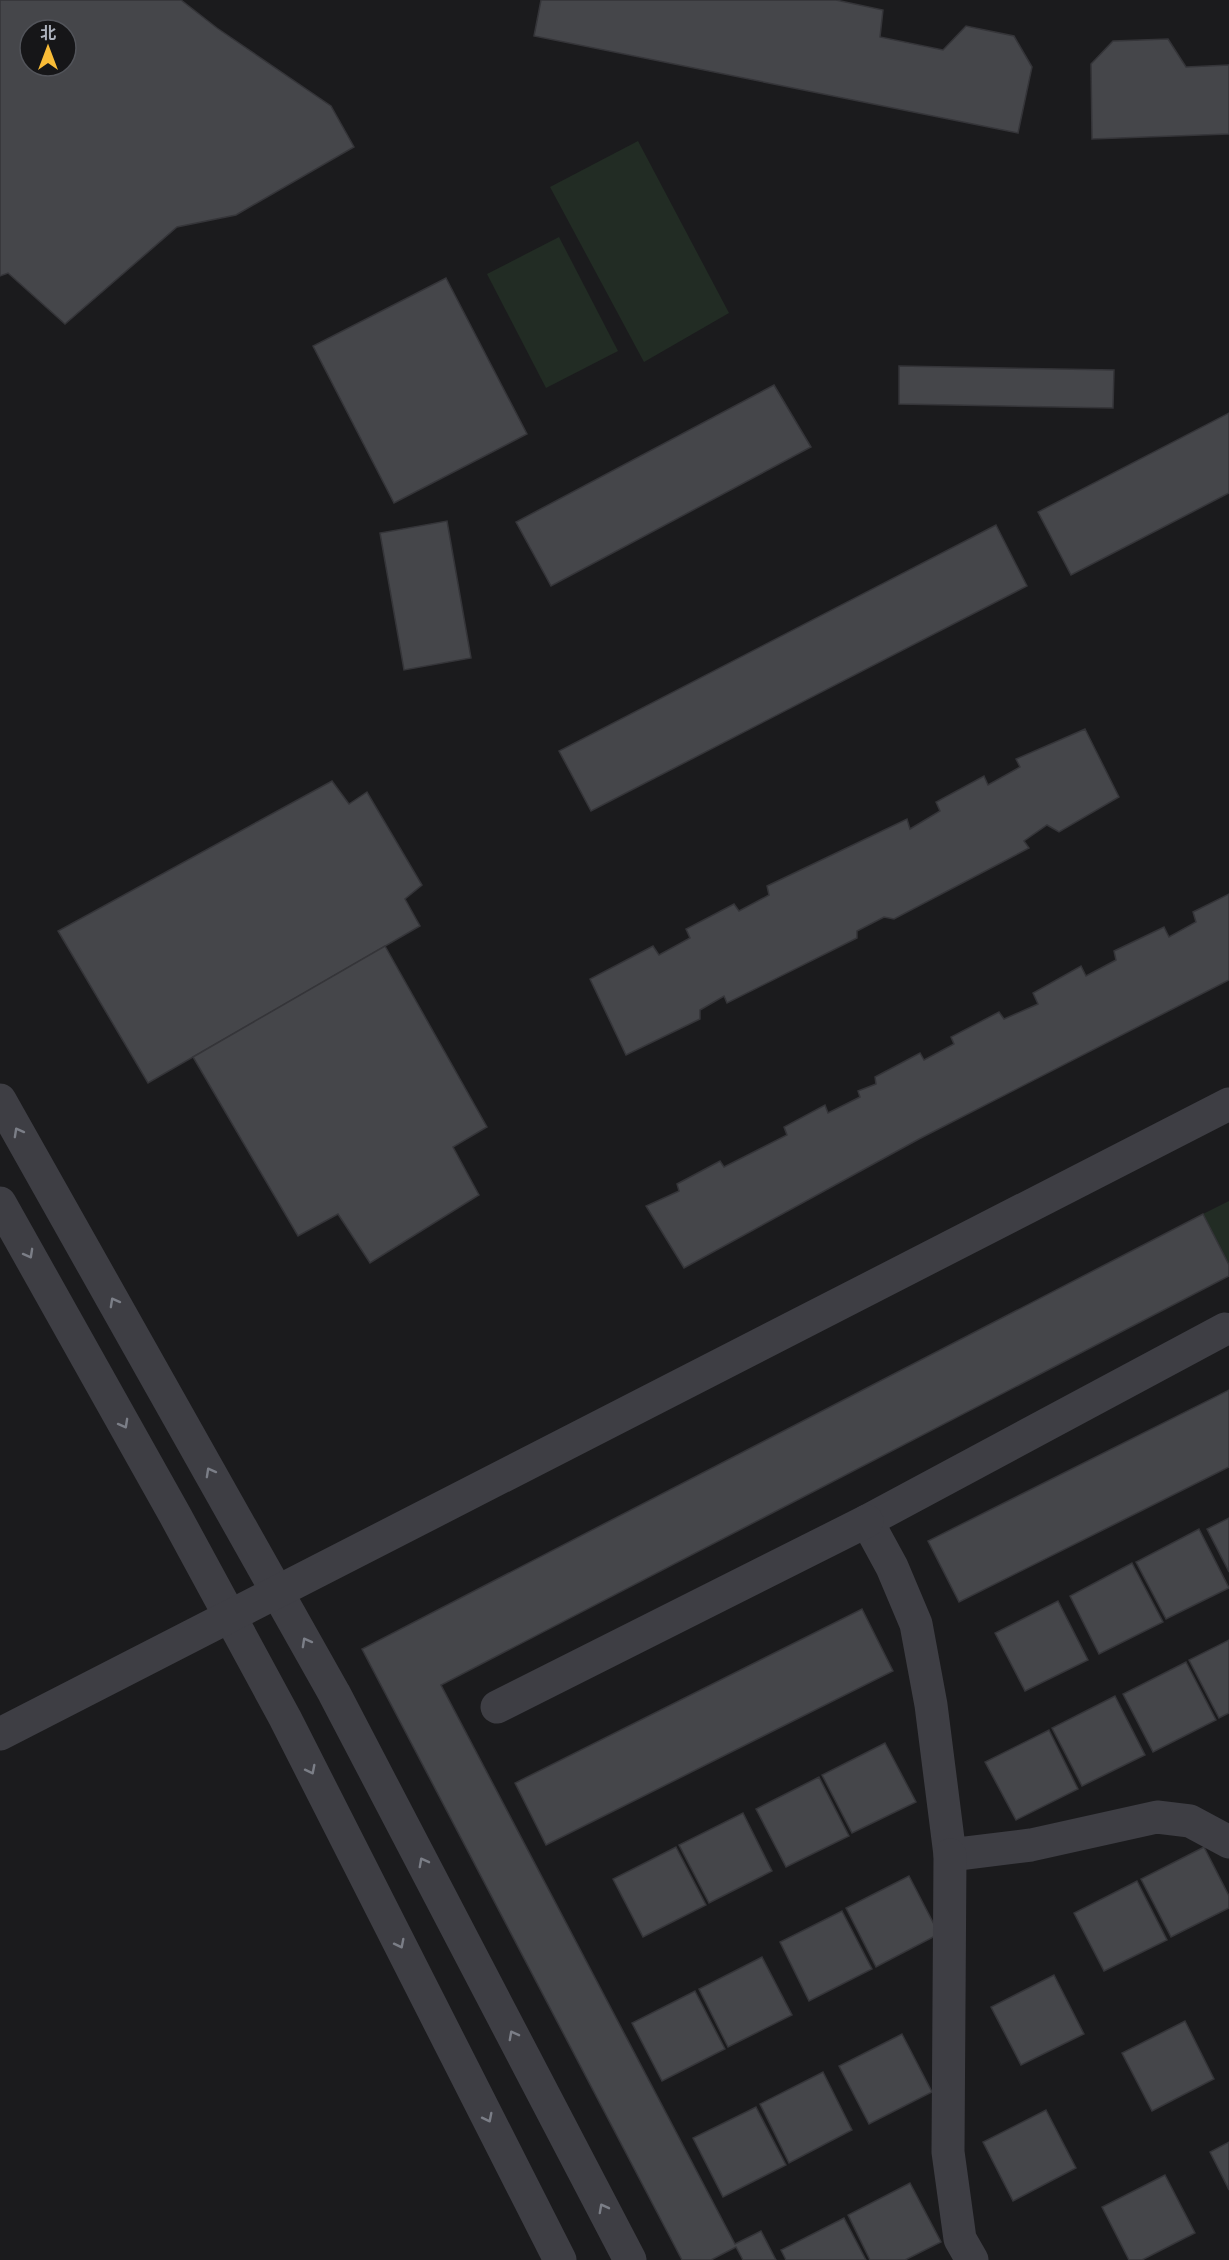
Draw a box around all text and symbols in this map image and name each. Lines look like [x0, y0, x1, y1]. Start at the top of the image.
north arrow [18, 18, 78, 78]
text: 北 [40, 23, 56, 44]
one-way arrow [14, 1128, 26, 1139]
one-way arrow [22, 1248, 33, 1258]
one-way arrow [110, 1298, 121, 1309]
one-way arrow [117, 1418, 129, 1428]
one-way arrow [206, 1468, 217, 1478]
one-way arrow [301, 1638, 313, 1648]
one-way arrow [304, 1764, 315, 1775]
one-way arrow [418, 1858, 430, 1869]
one-way arrow [392, 1938, 404, 1949]
one-way arrow [509, 2031, 520, 2042]
one-way arrow [481, 2112, 492, 2122]
one-way arrow [599, 2204, 610, 2214]

